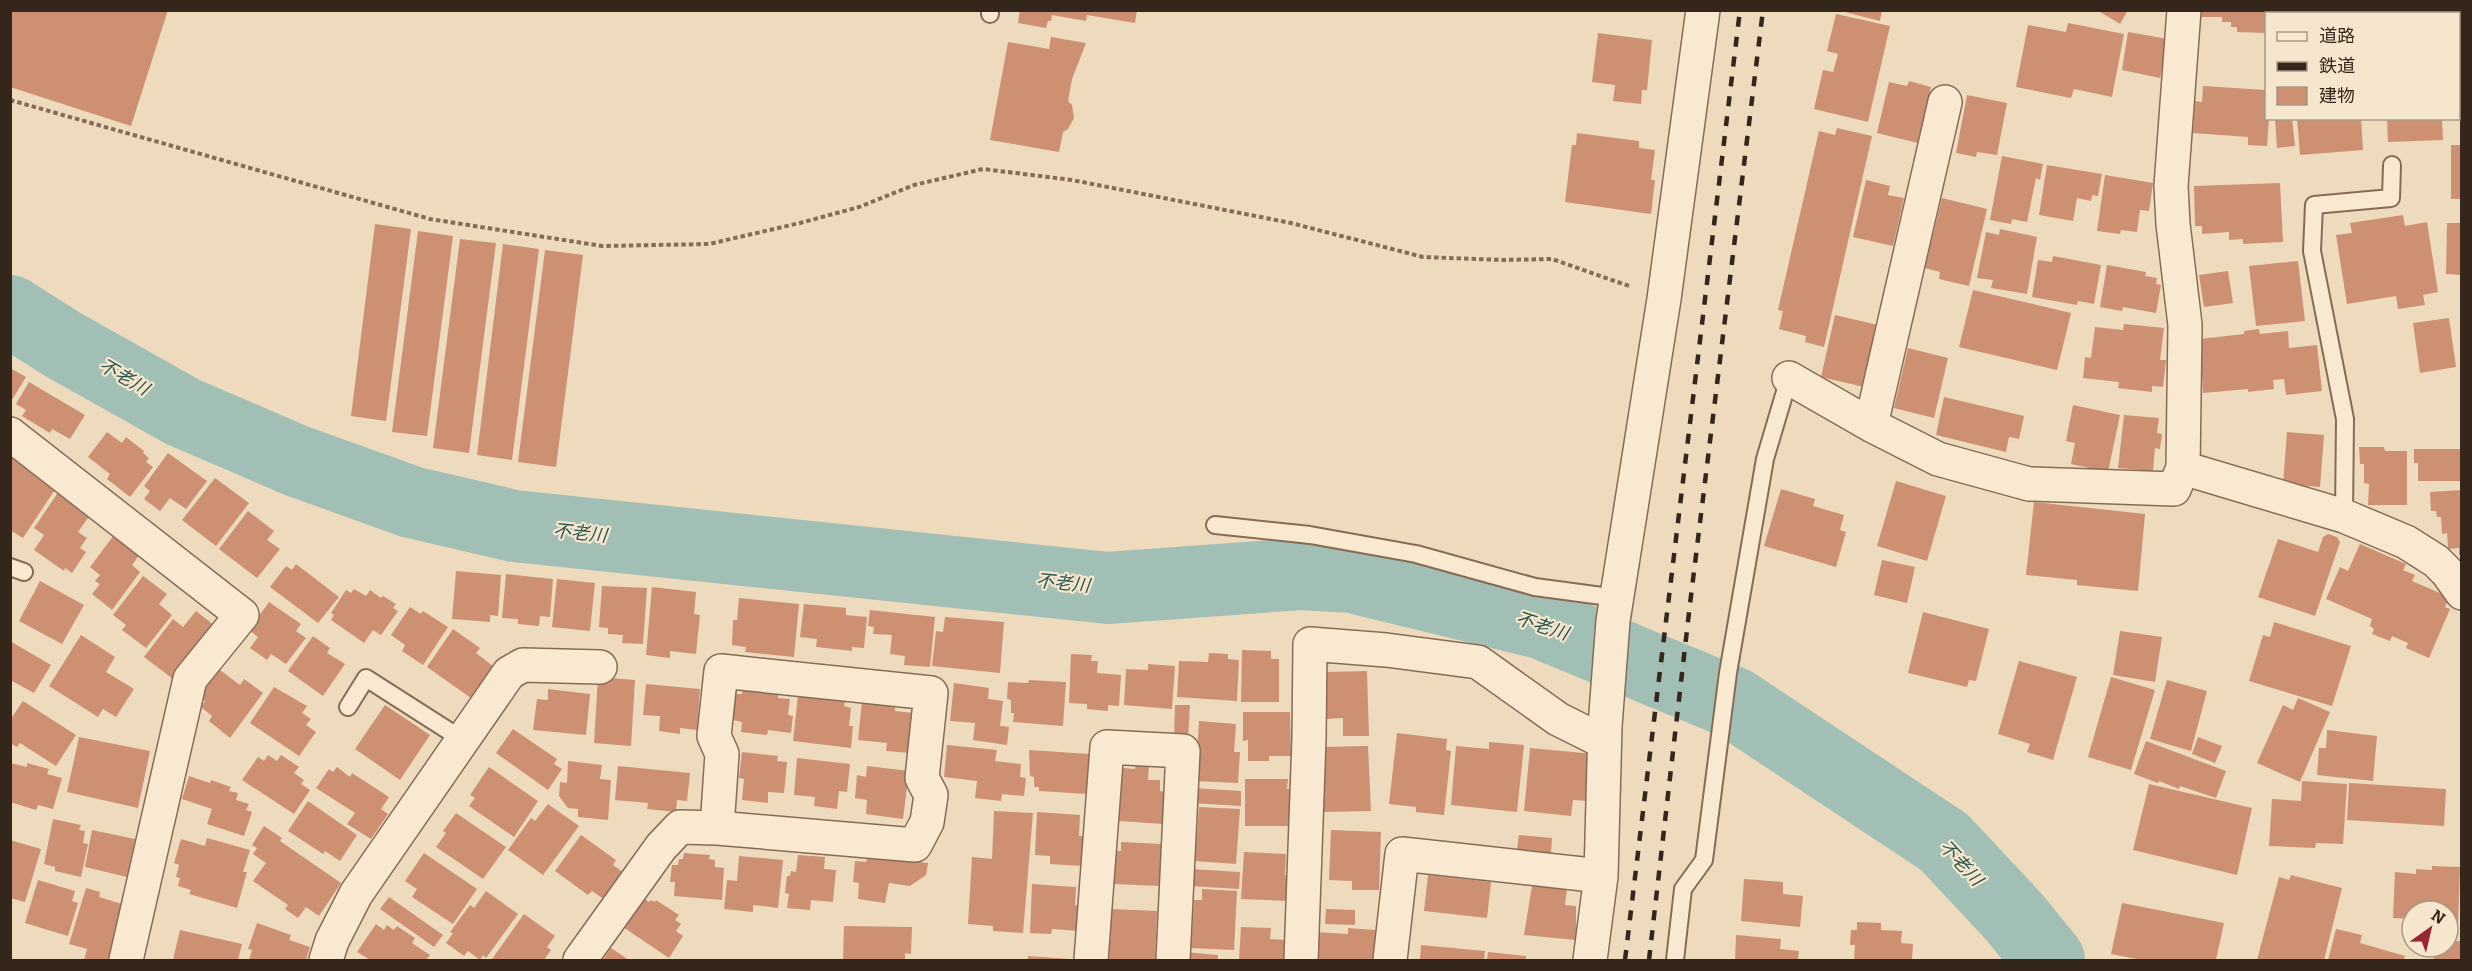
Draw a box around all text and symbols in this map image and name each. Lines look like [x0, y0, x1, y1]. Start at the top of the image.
legend [2265, 12, 2460, 120]
text: 道路 [2319, 25, 2355, 47]
text: 鉄道 [2319, 55, 2355, 77]
text: 建物 [2319, 85, 2355, 107]
water label: 不老川 [95, 354, 155, 401]
water label: 不老川 [552, 519, 610, 547]
water label: 不老川 [1035, 569, 1093, 597]
water label: 不老川 [1513, 607, 1573, 645]
water label: 不老川 [1935, 836, 1989, 892]
north arrow [2400, 899, 2460, 959]
text: N [2428, 906, 2449, 928]

